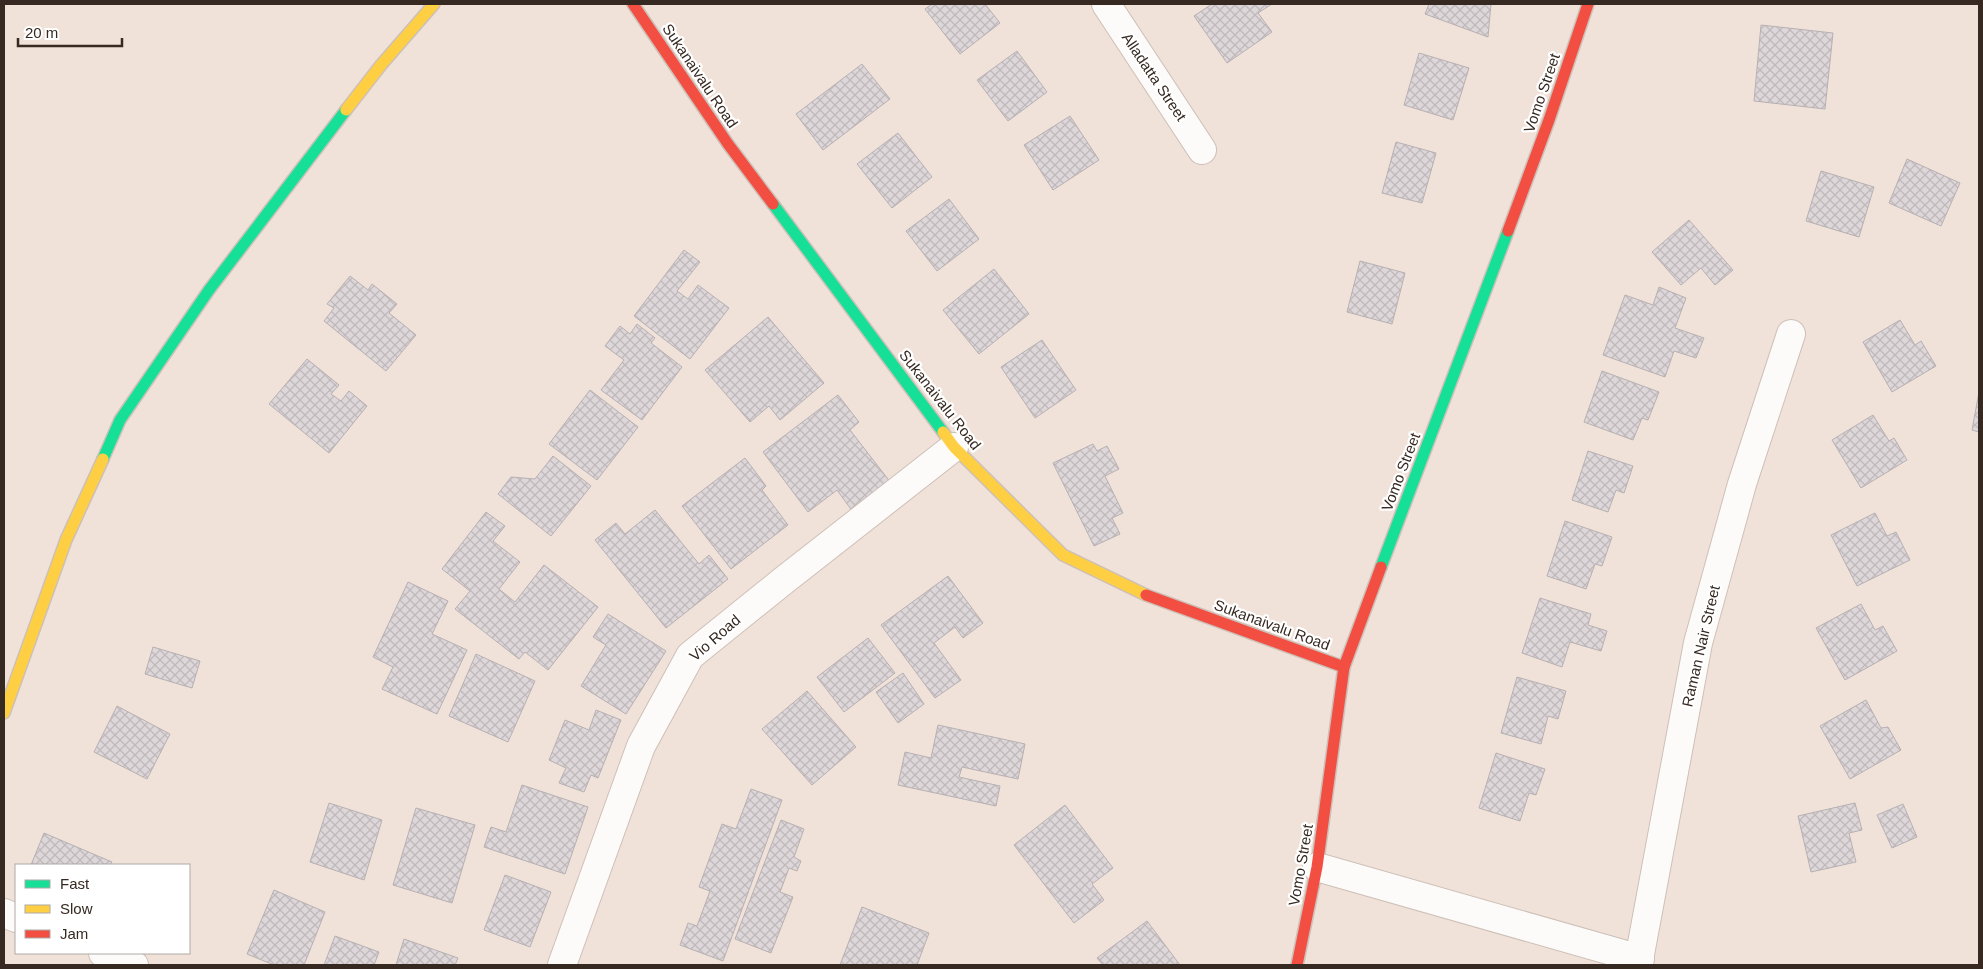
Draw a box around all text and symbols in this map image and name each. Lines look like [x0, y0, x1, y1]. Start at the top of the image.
scale bar [18, 15, 121, 47]
street label: Sukanaivalu Road [659, 20, 742, 131]
text: 20 m [25, 24, 58, 41]
street label: Alladatta Street [1119, 29, 1191, 125]
street label: Vomo Street [1520, 50, 1563, 135]
street label: Sukanaivalu Road [896, 346, 985, 453]
street label: Vomo Street [1378, 429, 1424, 513]
street label: Raman Nair Street [1678, 583, 1723, 708]
street label: Sukanaivalu Road [1212, 596, 1332, 653]
street label: Vio Road [686, 611, 743, 664]
street label: Vomo Street [1285, 822, 1316, 907]
legend [15, 864, 190, 954]
text: Fast [60, 875, 90, 892]
text: Slow [60, 900, 93, 917]
text: Jam [60, 925, 88, 942]

